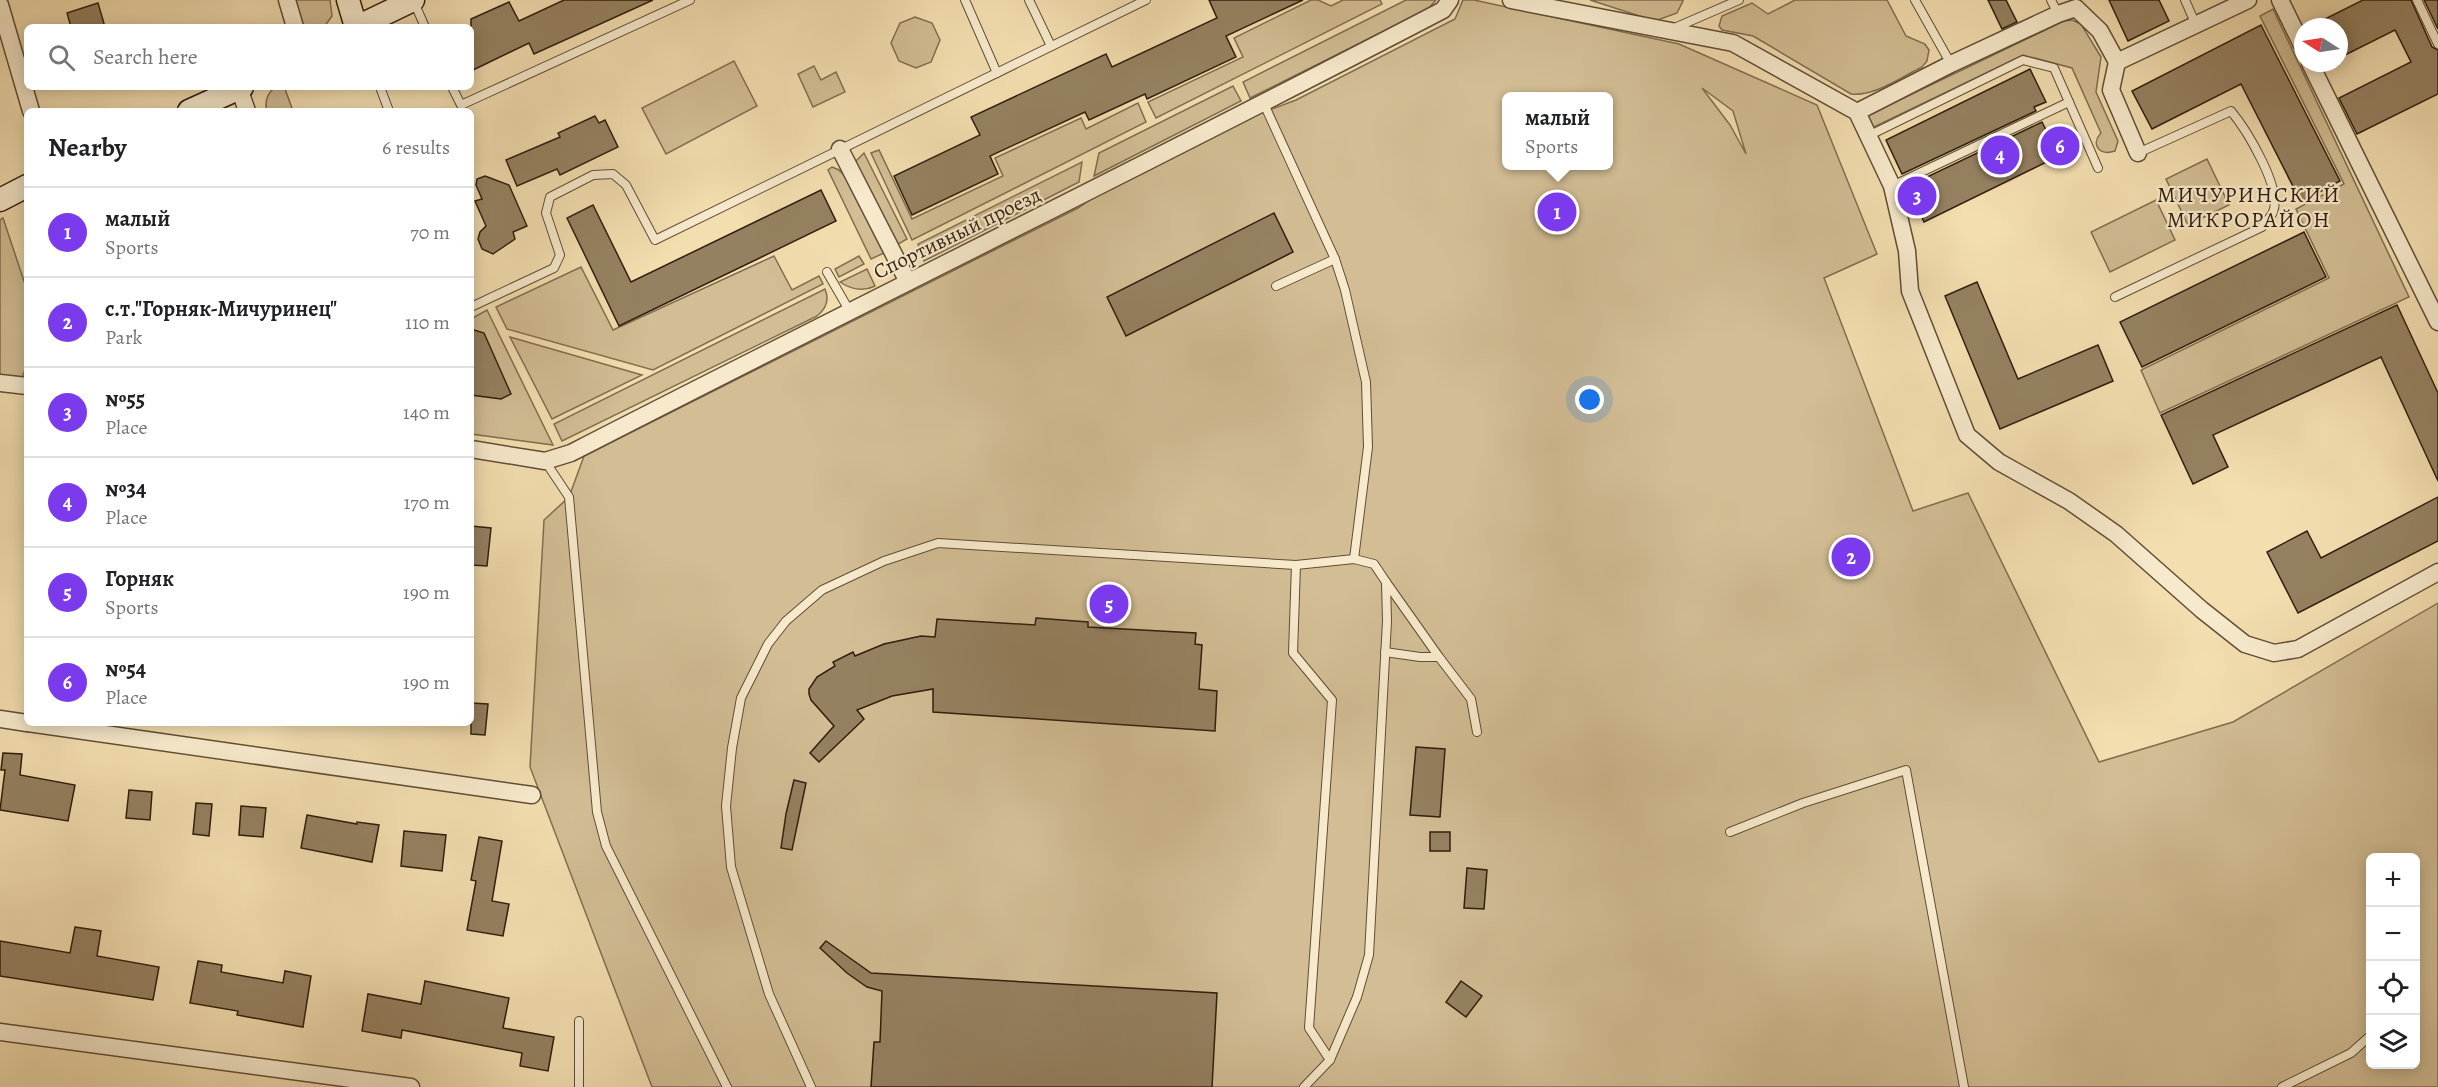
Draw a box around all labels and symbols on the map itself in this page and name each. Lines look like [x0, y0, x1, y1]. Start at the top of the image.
north arrow [2294, 18, 2348, 72]
pin: 6 [2040, 124, 2080, 168]
pin: 4 [1980, 132, 2020, 178]
pin: 3 [1898, 174, 1936, 218]
street label: Спортивный проезд [869, 180, 1045, 286]
district label: МИЧУРИНСКИЙ МИКРОРАЙОН [2157, 180, 2341, 235]
pin: 1 [1538, 190, 1576, 234]
your location [1575, 385, 1604, 414]
pin: 2 [1832, 534, 1870, 580]
pin: 5 [1090, 582, 1128, 626]

